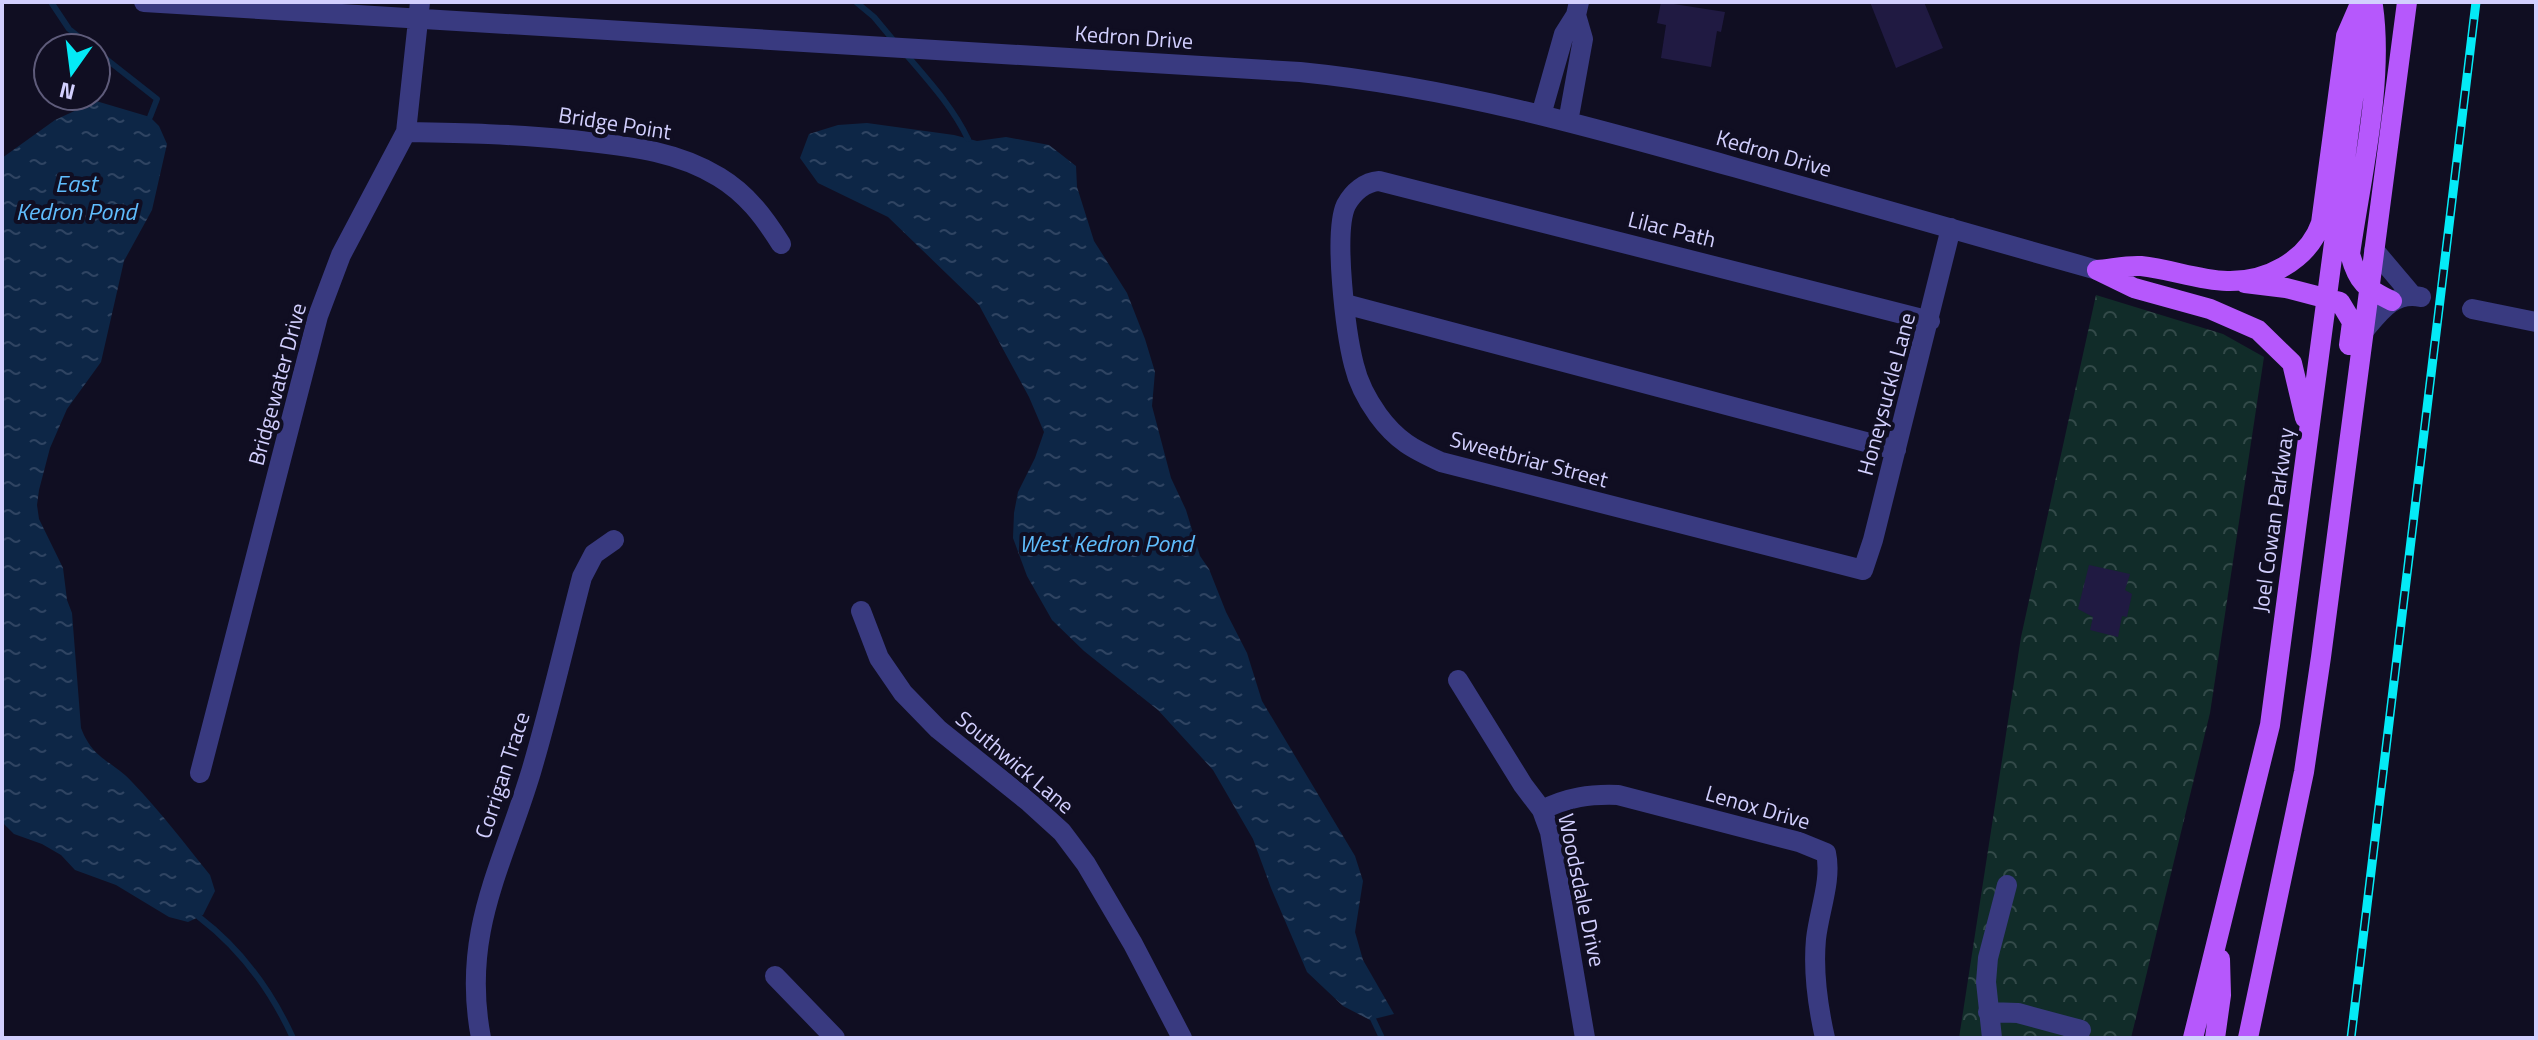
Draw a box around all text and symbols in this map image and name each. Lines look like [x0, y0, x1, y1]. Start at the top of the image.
street label: Kedron Drive [1074, 16, 1194, 58]
north arrow [32, 32, 112, 112]
text: N [56, 73, 79, 110]
street label: Bridge Point [556, 97, 674, 149]
street label: Kedron Drive [1712, 120, 1836, 186]
water label: East Kedron Pond [16, 165, 139, 229]
street label: Lilac Path [1625, 202, 1719, 256]
street label: Bridgewater Drive [239, 299, 315, 469]
street label: Honeysuckle Lane [1848, 309, 1924, 479]
street label: Sweetbriar Street [1446, 422, 1612, 497]
street label: Joel Cowan Parkway [2243, 425, 2303, 615]
water label: West Kedron Pond [1019, 525, 1196, 561]
street label: Southwick Lane [948, 702, 1082, 822]
street label: Corrigan Trace [466, 707, 538, 843]
street label: Lenox Drive [1702, 776, 1814, 838]
street label: Woodsdale Drive [1549, 810, 1615, 970]

